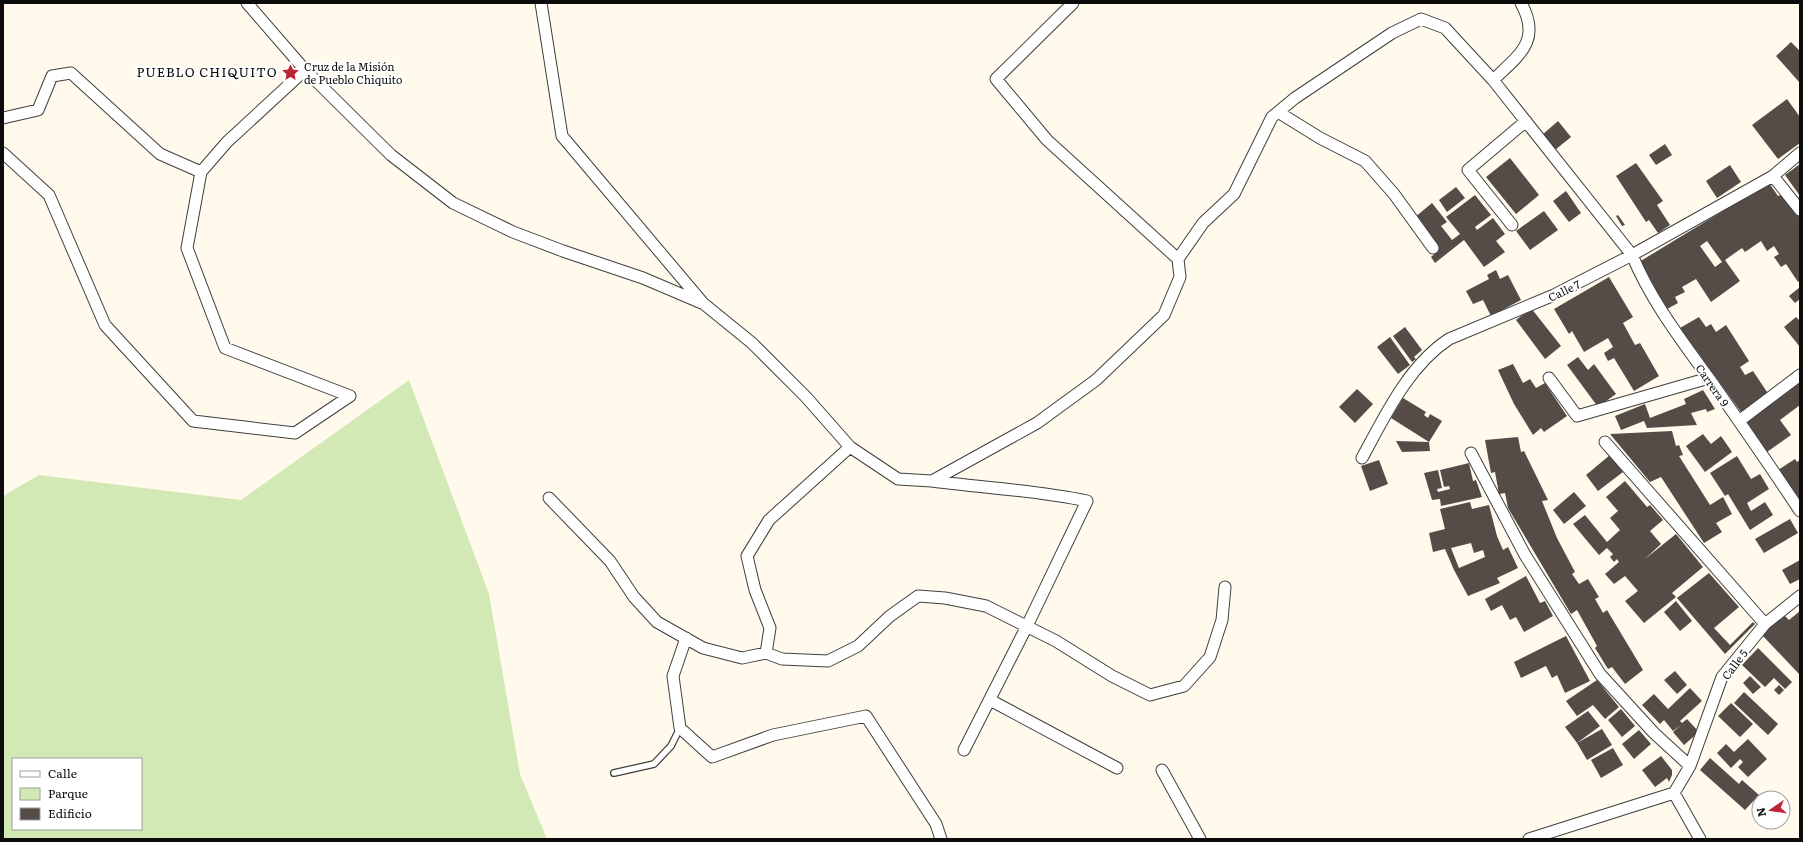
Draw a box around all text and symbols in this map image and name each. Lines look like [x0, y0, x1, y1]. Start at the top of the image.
place label: Cruz de la Misión de Pueblo Chiquito [304, 58, 402, 87]
district label: PUEBLO CHIQUITO [136, 62, 278, 81]
place icon: Cruz de la Misión de Pueblo Chiquito [281, 62, 301, 82]
street label: Calle 7 [1545, 275, 1583, 305]
street label: Carrera 9 [1693, 361, 1734, 410]
street label: Calle 5 [1717, 645, 1751, 682]
legend [12, 758, 142, 830]
text: Calle [48, 764, 77, 782]
text: Parque [48, 784, 88, 802]
north arrow [1751, 790, 1791, 830]
text: Edificio [48, 804, 92, 822]
text: N [1751, 806, 1769, 819]

